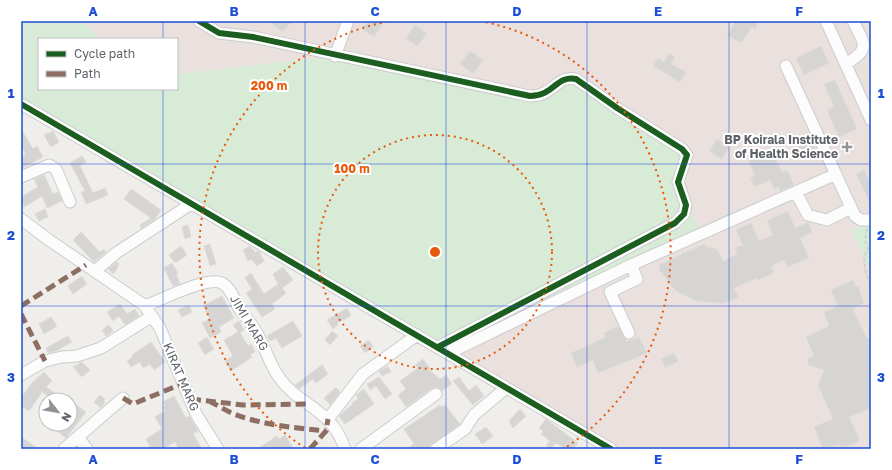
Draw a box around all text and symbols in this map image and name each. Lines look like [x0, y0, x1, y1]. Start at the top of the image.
text: A [88, 3, 98, 19]
text: B [229, 3, 239, 19]
text: C [370, 3, 380, 19]
text: D [512, 3, 522, 19]
text: E [654, 3, 662, 19]
text: F [795, 3, 803, 19]
legend [38, 38, 178, 90]
text: Cycle path [74, 46, 135, 61]
text: Path [74, 66, 101, 81]
text: 200 m [251, 78, 287, 93]
text: 1 [8, 85, 15, 101]
text: 1 [878, 85, 885, 101]
place label: BP Koirala Institute of Health Science [724, 132, 838, 161]
marker: BP Koirala Institute of Health Science [841, 141, 853, 153]
text: 100 m [334, 161, 370, 176]
text: 2 [7, 227, 15, 243]
text: 2 [877, 227, 885, 243]
centre of rings [428, 245, 442, 259]
street label: JIMI MARG [227, 292, 272, 353]
street label: KIRAT MARG [160, 340, 203, 413]
text: 3 [7, 369, 15, 385]
text: 3 [877, 369, 885, 385]
north arrow [38, 392, 78, 432]
text: N [59, 410, 75, 424]
text: A [88, 451, 98, 467]
text: B [229, 451, 239, 467]
text: C [370, 451, 380, 467]
text: D [512, 451, 522, 467]
text: E [654, 451, 662, 467]
text: F [795, 451, 803, 467]

